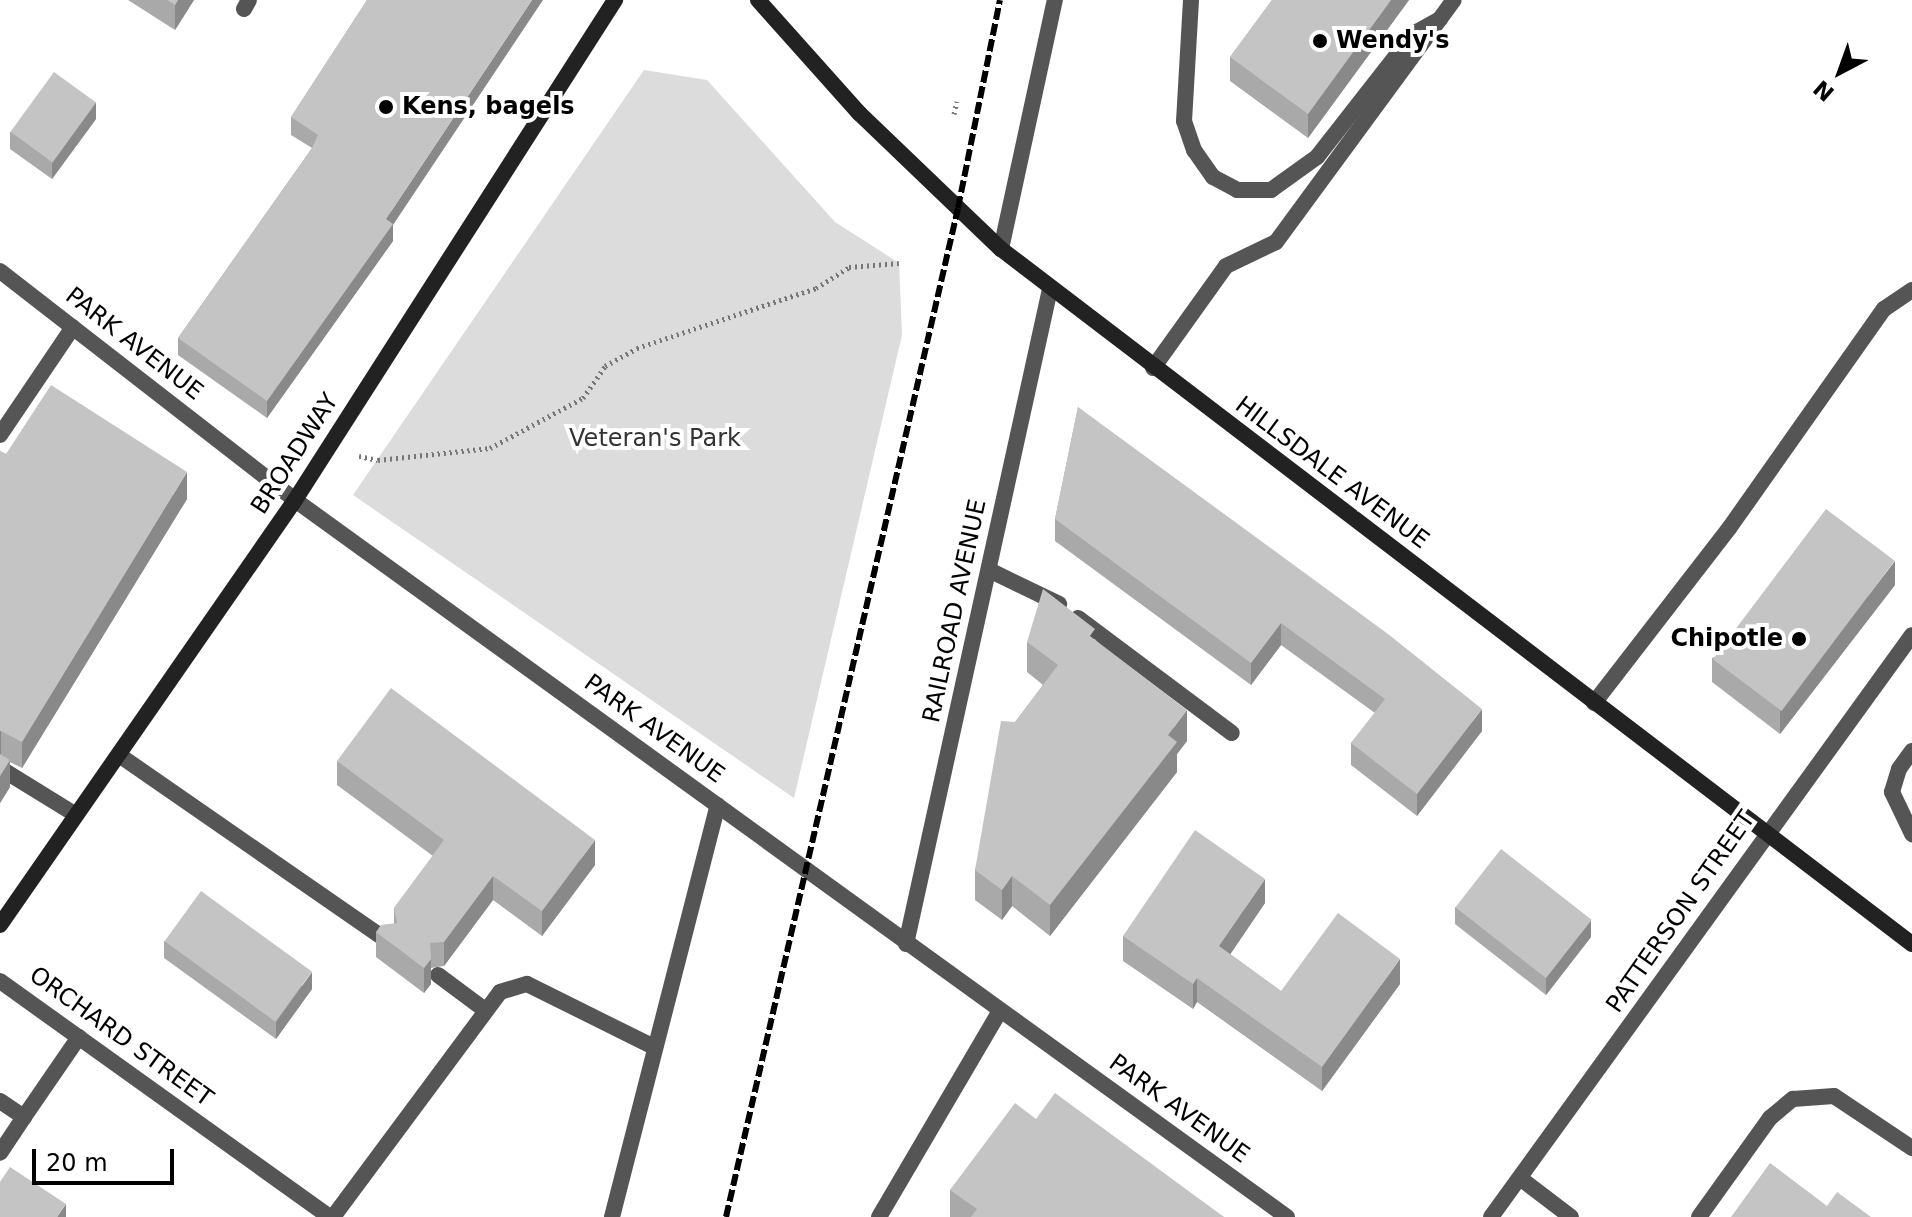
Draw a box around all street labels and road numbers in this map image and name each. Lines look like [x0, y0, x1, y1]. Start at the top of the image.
street label: PARK AVENUE [60, 281, 208, 407]
street label: BROADWAY [245, 388, 345, 520]
street label: HILLSDALE AVENUE [1230, 391, 1434, 555]
street label: RAILROAD AVENUE [917, 497, 993, 725]
street label: PARK AVENUE [578, 668, 730, 790]
street label: PATTERSON STREET [1601, 806, 1761, 1018]
street label: ORCHARD STREET [24, 961, 218, 1113]
street label: PARK AVENUE [1103, 1048, 1255, 1170]

